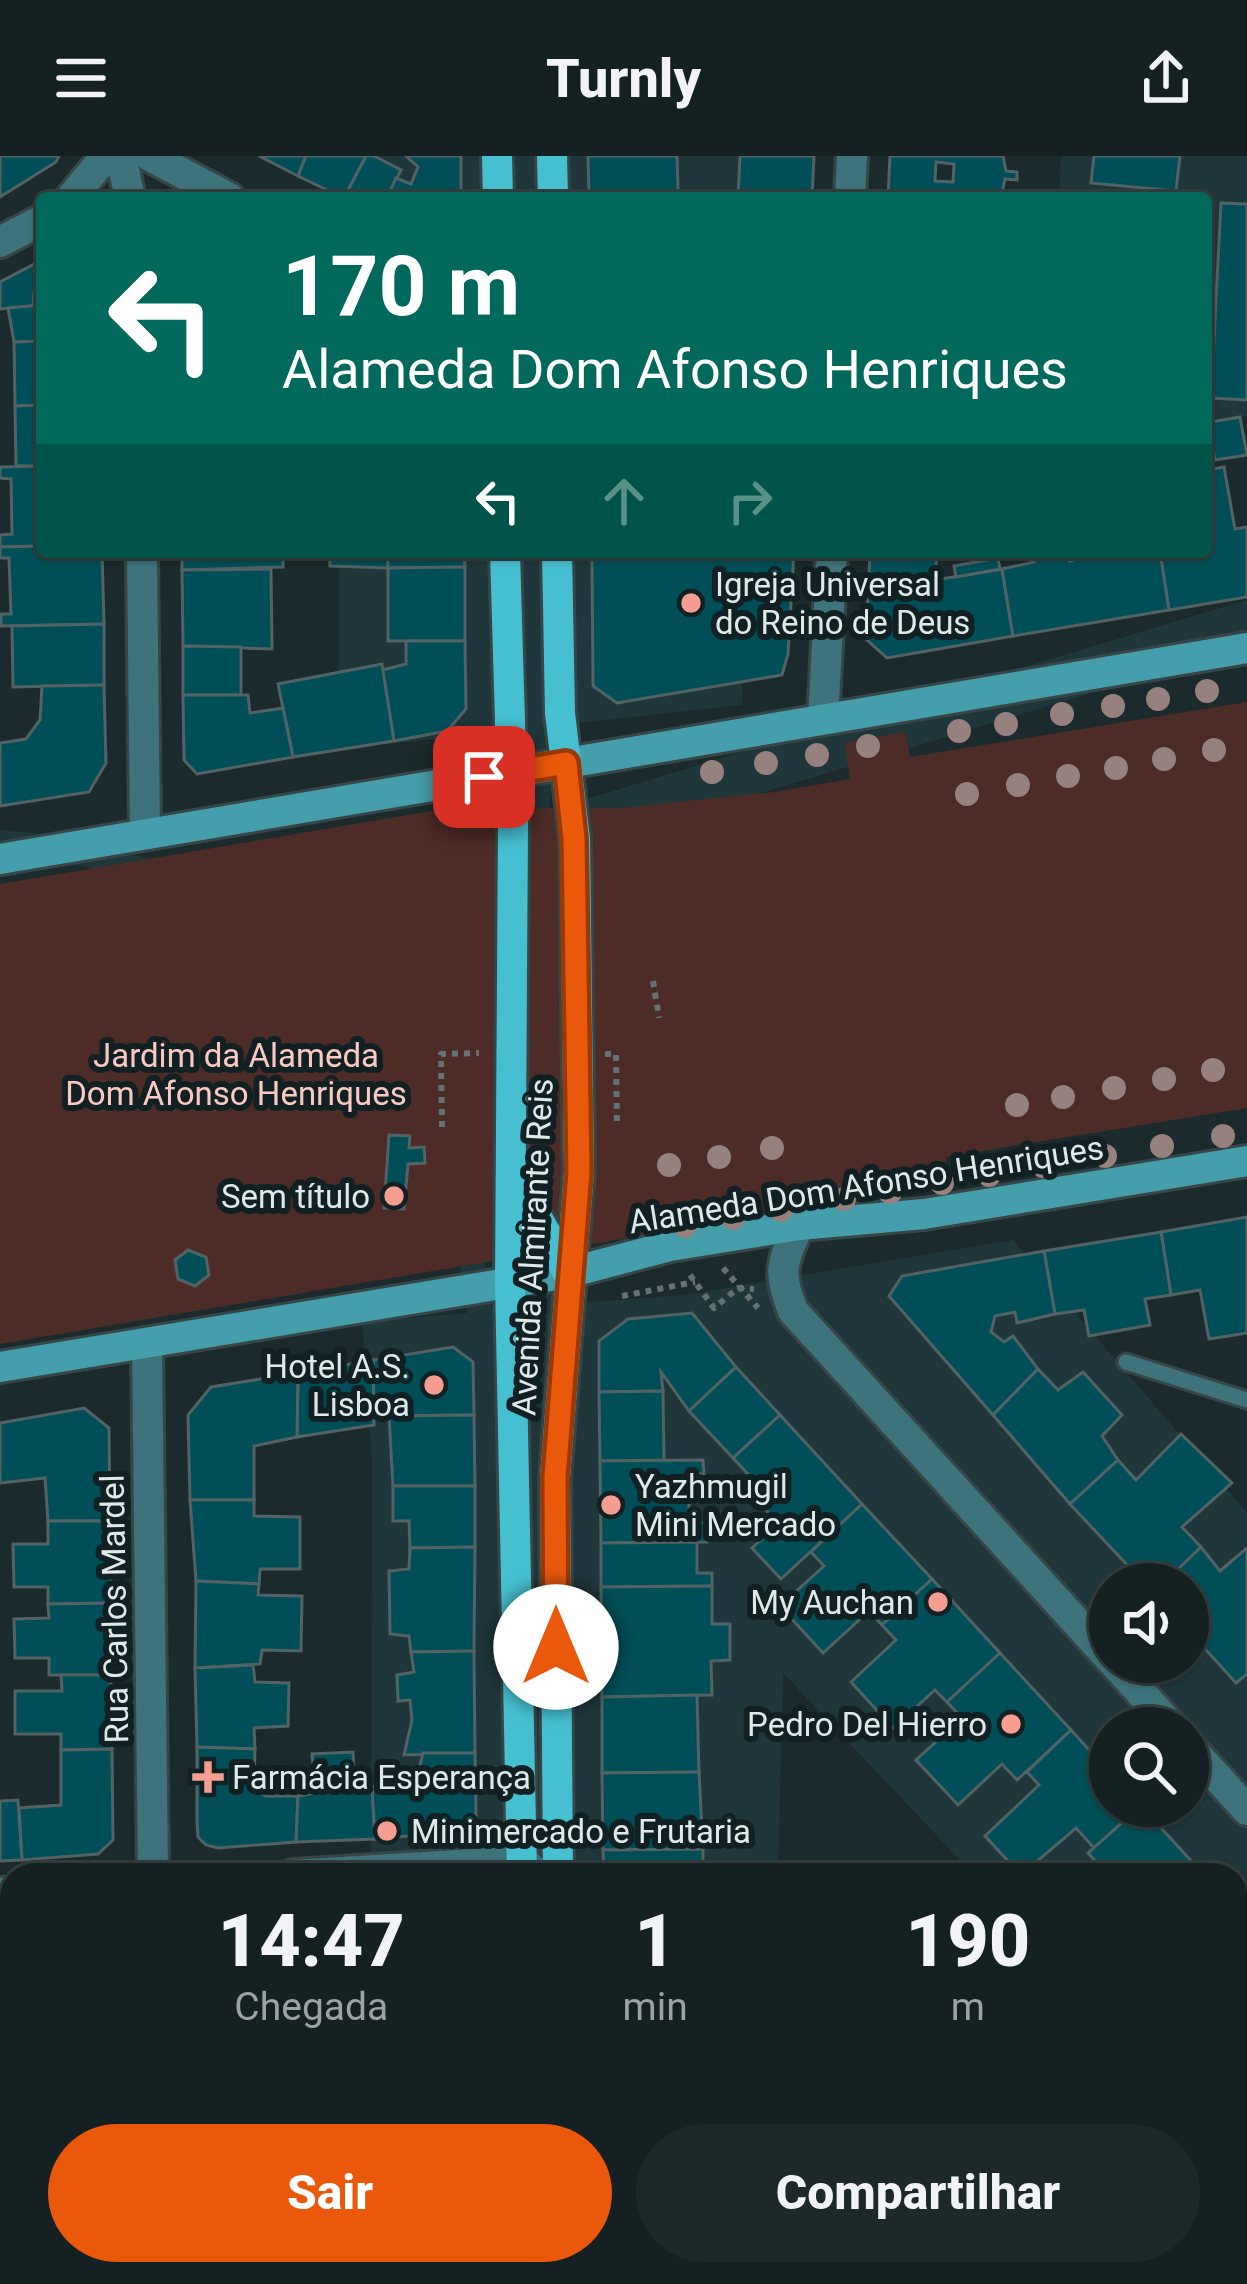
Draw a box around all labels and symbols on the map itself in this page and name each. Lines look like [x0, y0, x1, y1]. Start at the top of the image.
place label: Igreja Universal do Reino de Deus [715, 565, 970, 642]
marker: Igreja Universal do Reino de Deus [678, 590, 704, 616]
pin [433, 726, 535, 828]
park label: Jardim da Alameda Dom Afonso Henriques [65, 1036, 407, 1113]
street label: Avenida Almirante Reis [504, 1077, 561, 1417]
street label: Alameda Dom Afonso Henriques [626, 1128, 1106, 1241]
place label: Sem título [221, 1177, 370, 1216]
marker: Sem título [381, 1183, 407, 1209]
place label: Hotel A.S. Lisboa [265, 1347, 410, 1424]
marker: Hotel A.S. Lisboa [421, 1372, 447, 1398]
place label: Yazhmugil Mini Mercado [635, 1467, 836, 1544]
street label: Rua Carlos Mardel [93, 1474, 136, 1744]
marker: Yazhmugil Mini Mercado [598, 1492, 624, 1518]
place label: My Auchan [750, 1583, 914, 1622]
position arrow [493, 1584, 619, 1710]
marker: My Auchan [925, 1589, 951, 1615]
place label: Pedro Del Hierro [747, 1705, 987, 1744]
marker: Pedro Del Hierro [998, 1711, 1024, 1737]
place label: Farmácia Esperança [232, 1758, 531, 1797]
marker: Farmácia Esperança [195, 1764, 221, 1790]
place label: Minimercado e Frutaria [411, 1812, 751, 1851]
marker: Minimercado e Frutaria [374, 1818, 400, 1844]

